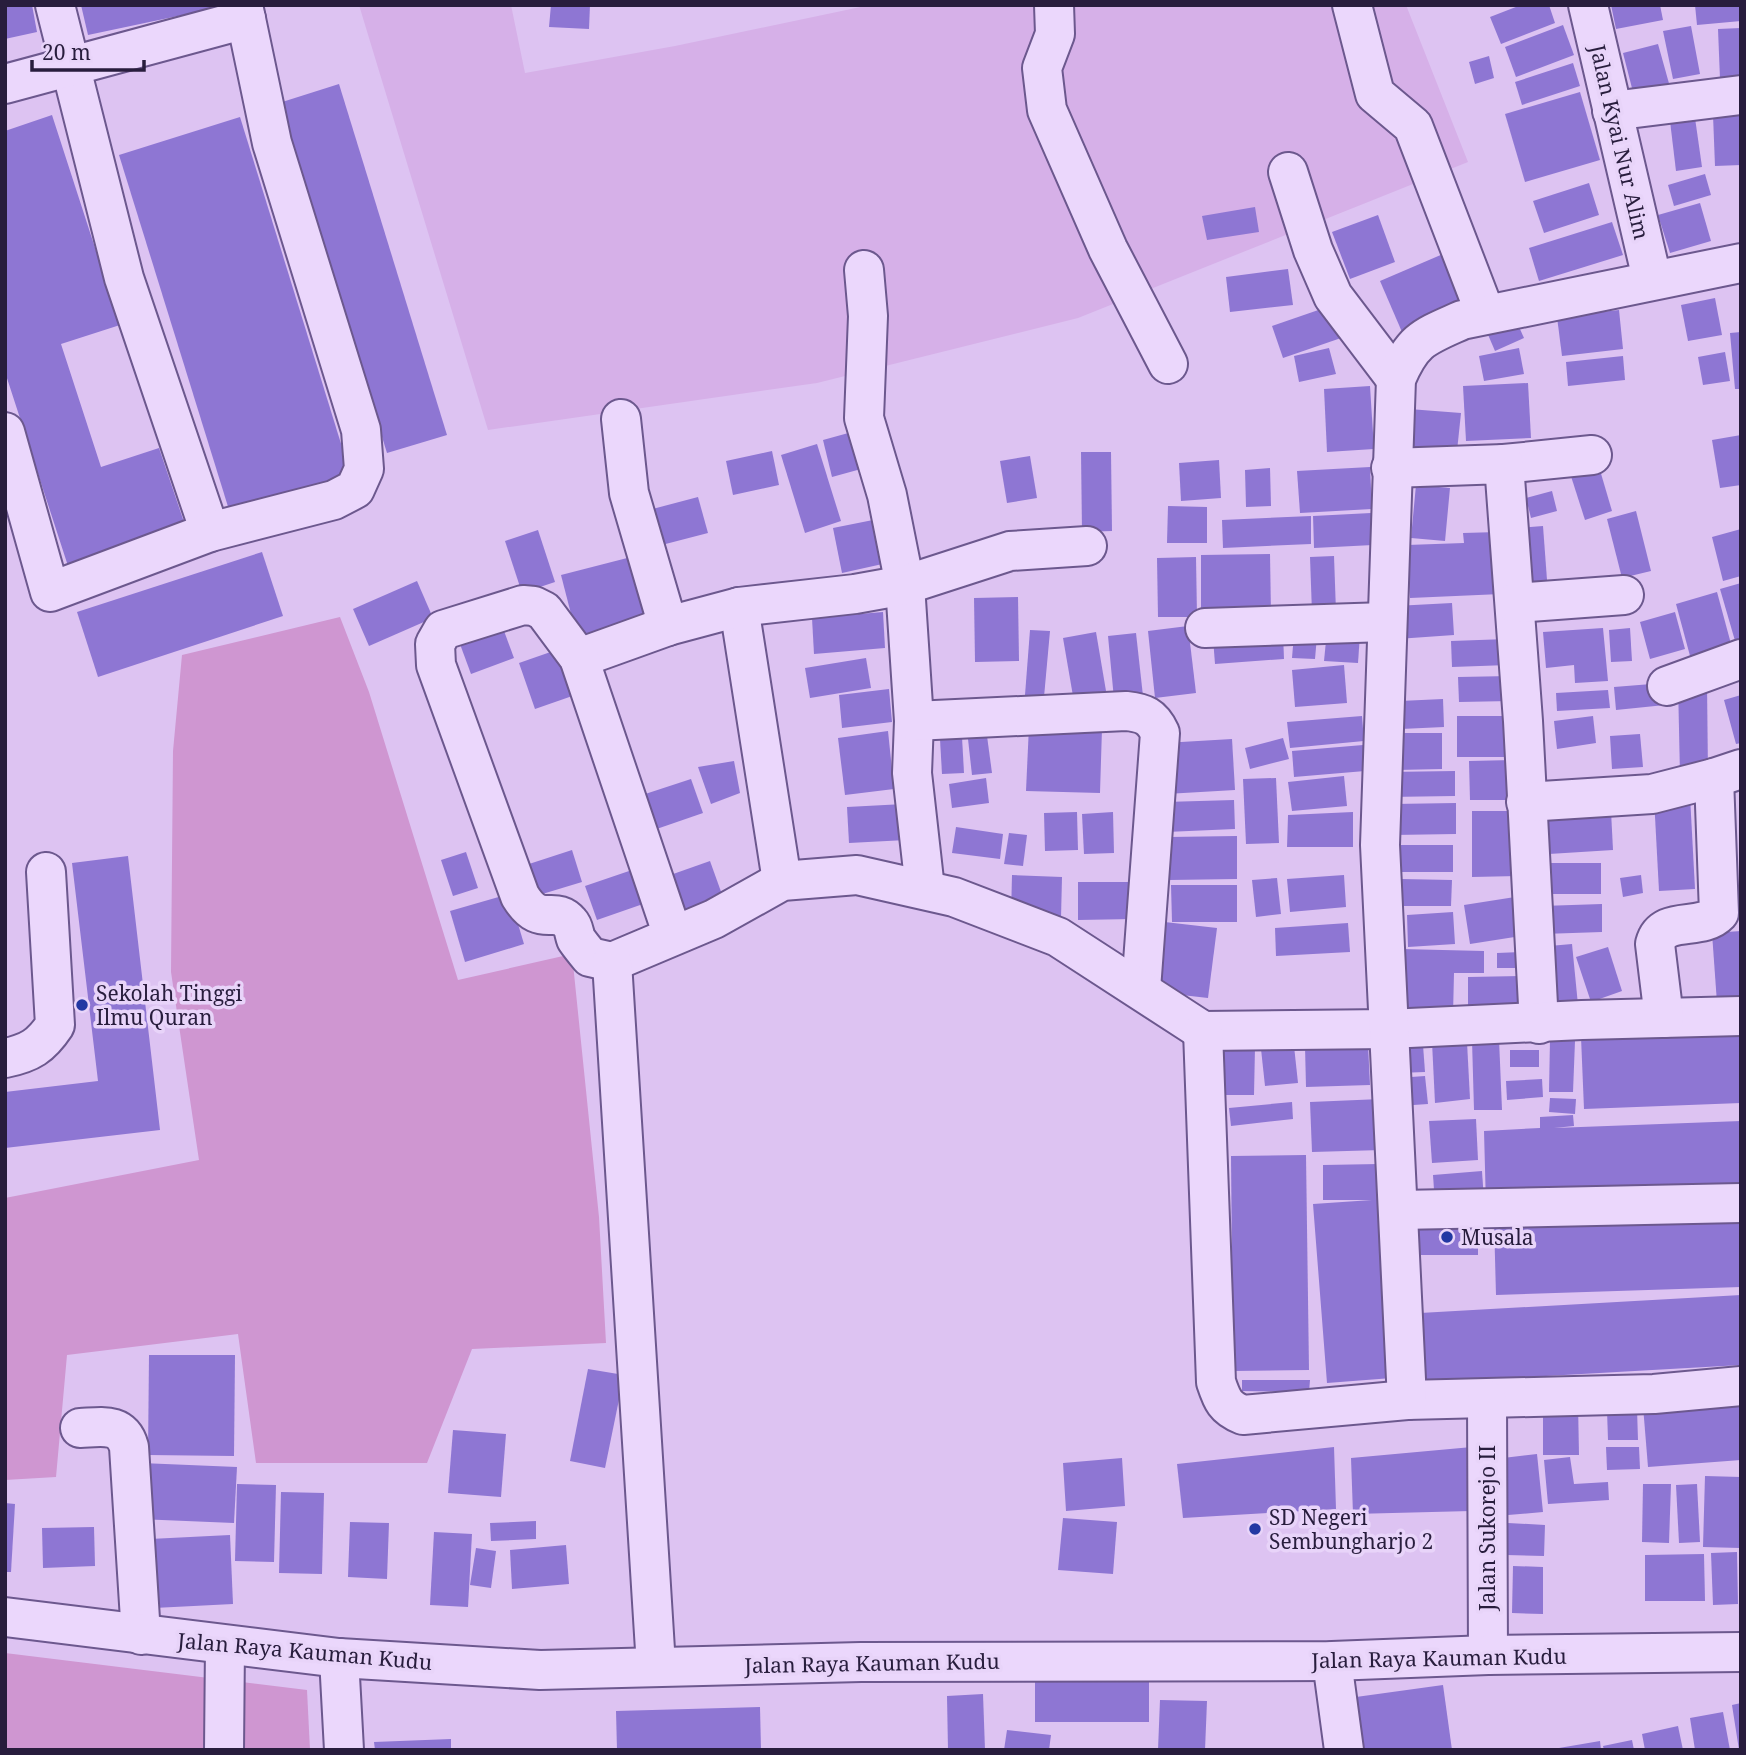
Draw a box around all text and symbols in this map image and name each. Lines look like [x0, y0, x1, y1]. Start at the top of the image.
scale bar [32, 28, 144, 72]
text: 20 m [42, 38, 91, 66]
street label: Jalan Kyai Nur Alim [1584, 41, 1656, 242]
place label: Sekolah Tinggi Ilmu Quran [96, 979, 243, 1031]
marker: Sekolah Tinggi Ilmu Quran [74, 997, 90, 1013]
place label: Musala [1461, 1223, 1534, 1251]
marker: Musala [1439, 1229, 1455, 1245]
street label: Jalan Sukorejo II [1473, 1445, 1501, 1612]
place label: SD Negeri Sembungharjo 2 [1269, 1503, 1433, 1555]
marker: SD Negeri Sembungharjo 2 [1247, 1521, 1263, 1537]
street label: Jalan Raya Kauman Kudu [176, 1626, 433, 1676]
street label: Jalan Raya Kauman Kudu [1310, 1642, 1567, 1674]
street label: Jalan Raya Kauman Kudu [743, 1647, 1000, 1679]

